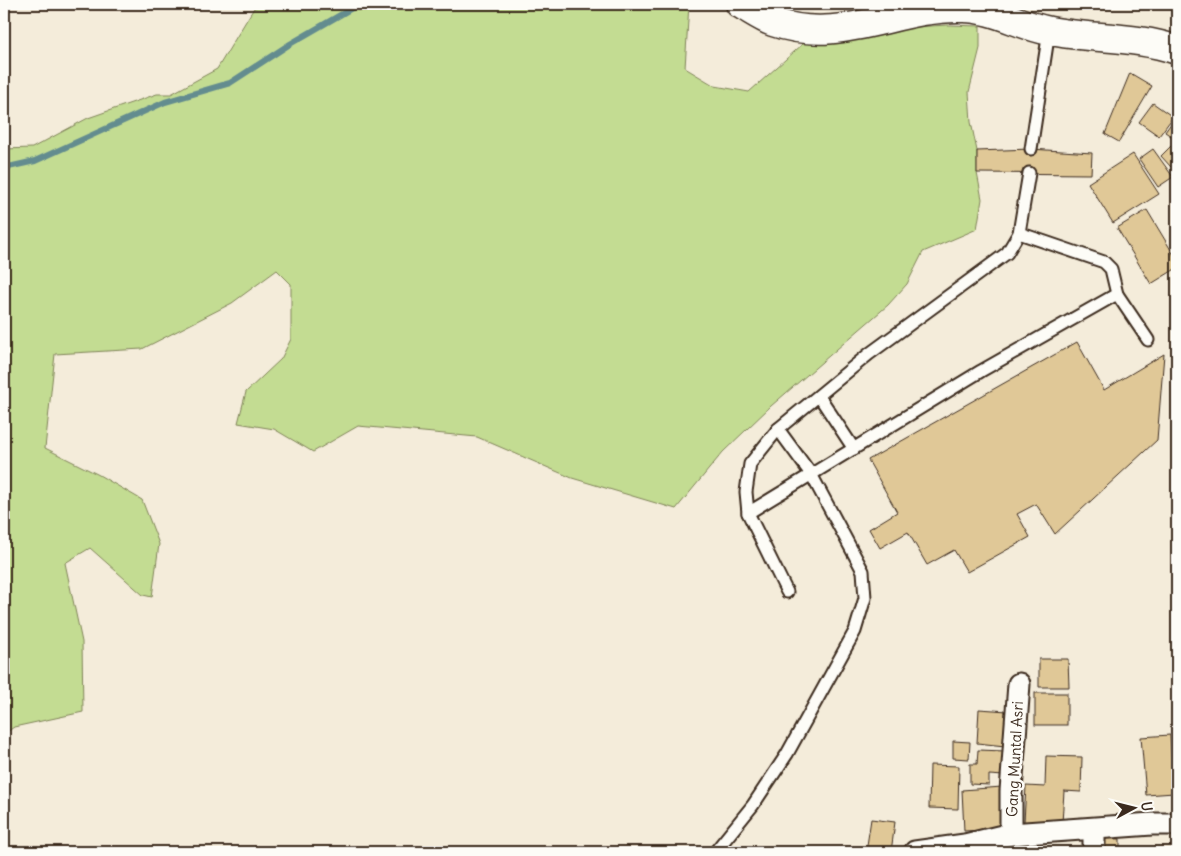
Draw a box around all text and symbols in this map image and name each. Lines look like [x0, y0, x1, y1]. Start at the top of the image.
street label: Gang Muntal Asri [1002, 701, 1027, 817]
north arrow [1108, 784, 1158, 834]
text: U [1137, 801, 1156, 812]

